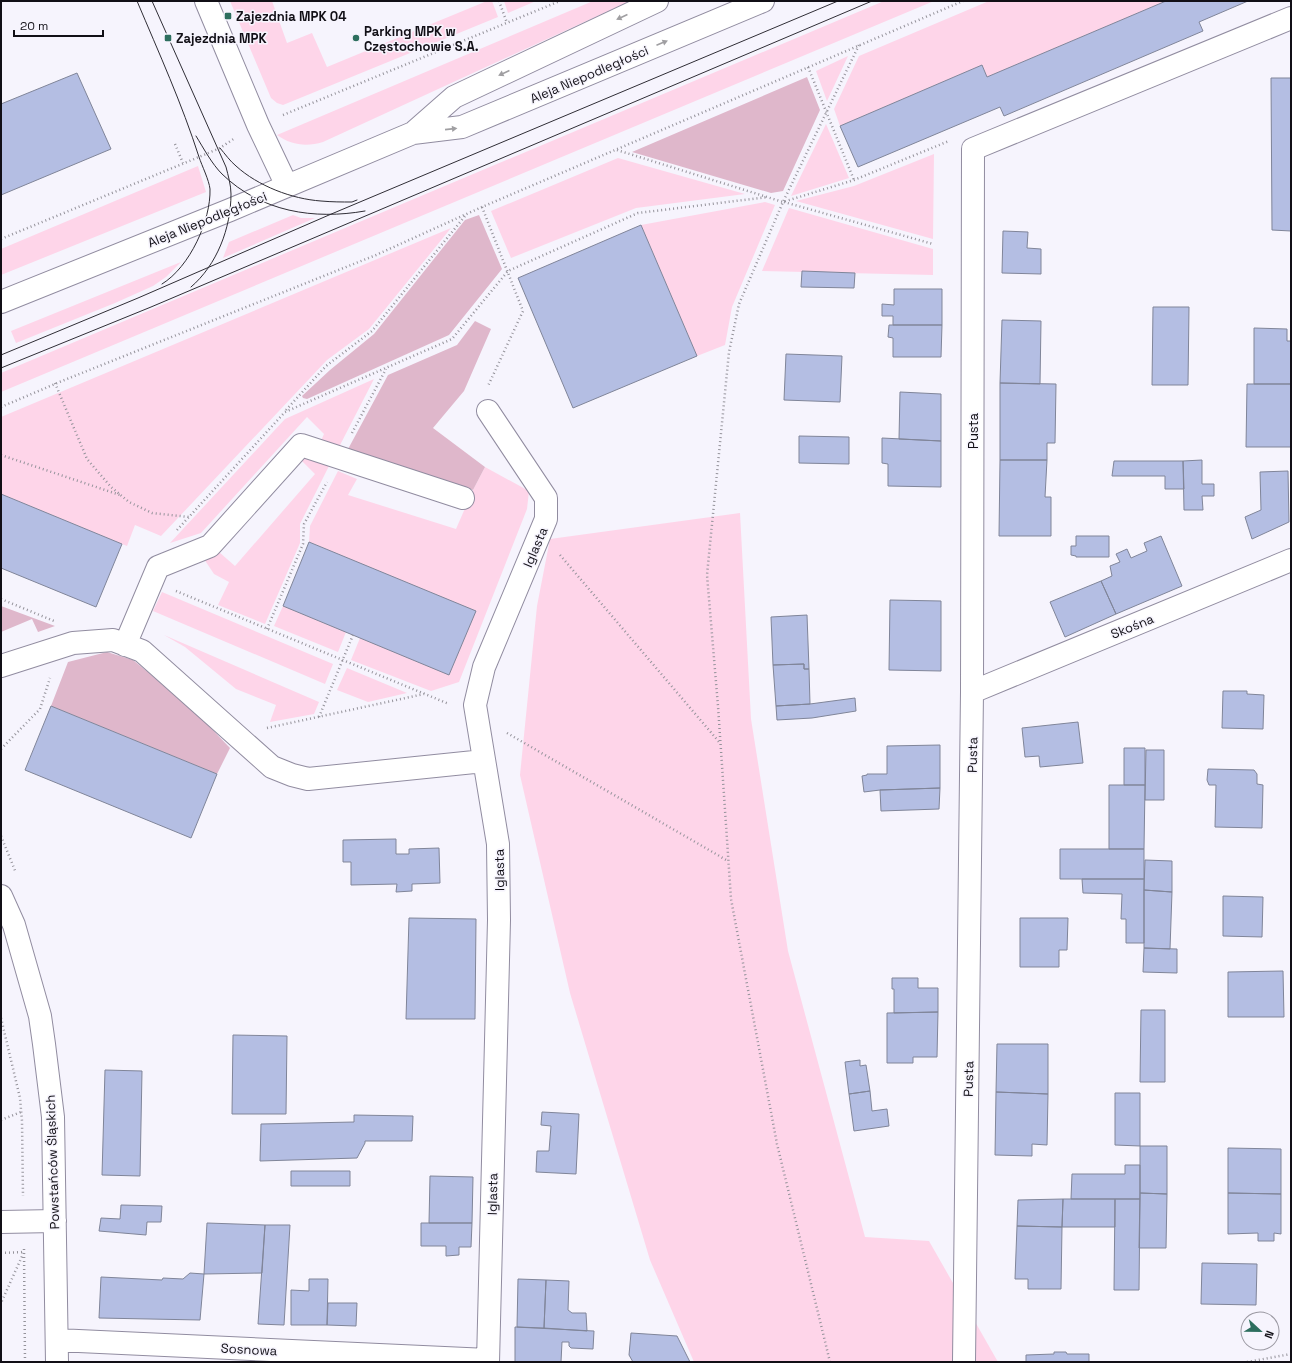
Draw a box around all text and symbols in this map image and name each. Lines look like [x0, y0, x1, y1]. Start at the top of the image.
place label: Zajezdnia MPK 04 [236, 8, 347, 25]
marker: Zajezdnia MPK 04 [223, 11, 233, 21]
scale bar [14, 12, 103, 38]
one-way arrow [616, 14, 628, 20]
text: 20 m [20, 18, 48, 34]
place label: Parking MPK w Częstochowie S.A. [364, 23, 479, 55]
place label: Zajezdnia MPK [176, 30, 267, 47]
marker: Zajezdnia MPK [163, 33, 173, 43]
marker: Parking MPK w Częstochowie S.A. [351, 33, 361, 43]
one-way arrow [657, 40, 668, 46]
street label: Aleja Niepodległości [527, 42, 651, 107]
one-way arrow [499, 70, 510, 76]
one-way arrow [445, 125, 457, 132]
street label: Aleja Niepodległości [145, 188, 269, 251]
street label: Pusta [965, 413, 982, 449]
street label: Iglasta [519, 524, 552, 570]
street label: Skośna [1108, 610, 1157, 643]
street label: Pusta [964, 736, 981, 773]
street label: Iglasta [491, 848, 508, 891]
street label: Pusta [960, 1060, 977, 1097]
street label: Powstańców Śląskich [42, 1094, 63, 1230]
street label: Iglasta [484, 1172, 501, 1215]
north arrow [1240, 1311, 1280, 1351]
text: N [1261, 1329, 1277, 1341]
street label: Sosnowa [220, 1340, 278, 1359]

